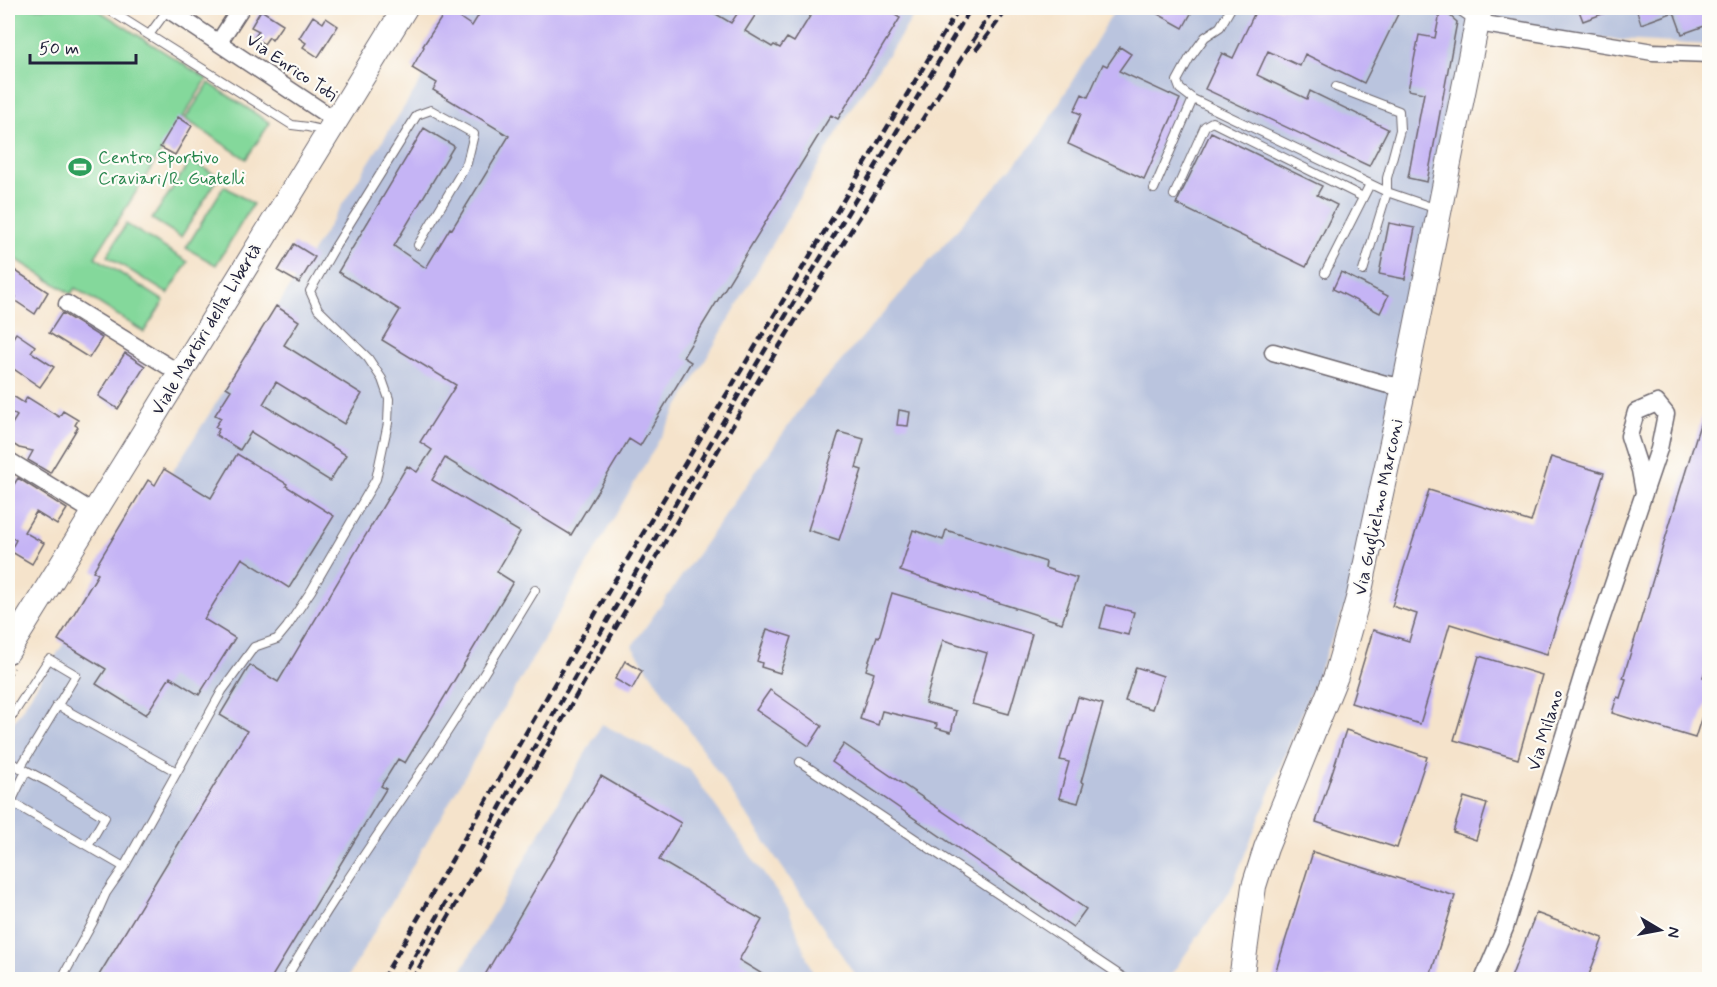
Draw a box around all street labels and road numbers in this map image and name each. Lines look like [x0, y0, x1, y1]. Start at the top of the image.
street label: Via Enrico Toti [241, 28, 342, 107]
street label: Viale Martiri della Libertà [146, 239, 268, 420]
street label: Via Guglielmo Marconi [1349, 417, 1411, 598]
street label: Via Milano [1522, 687, 1570, 774]

